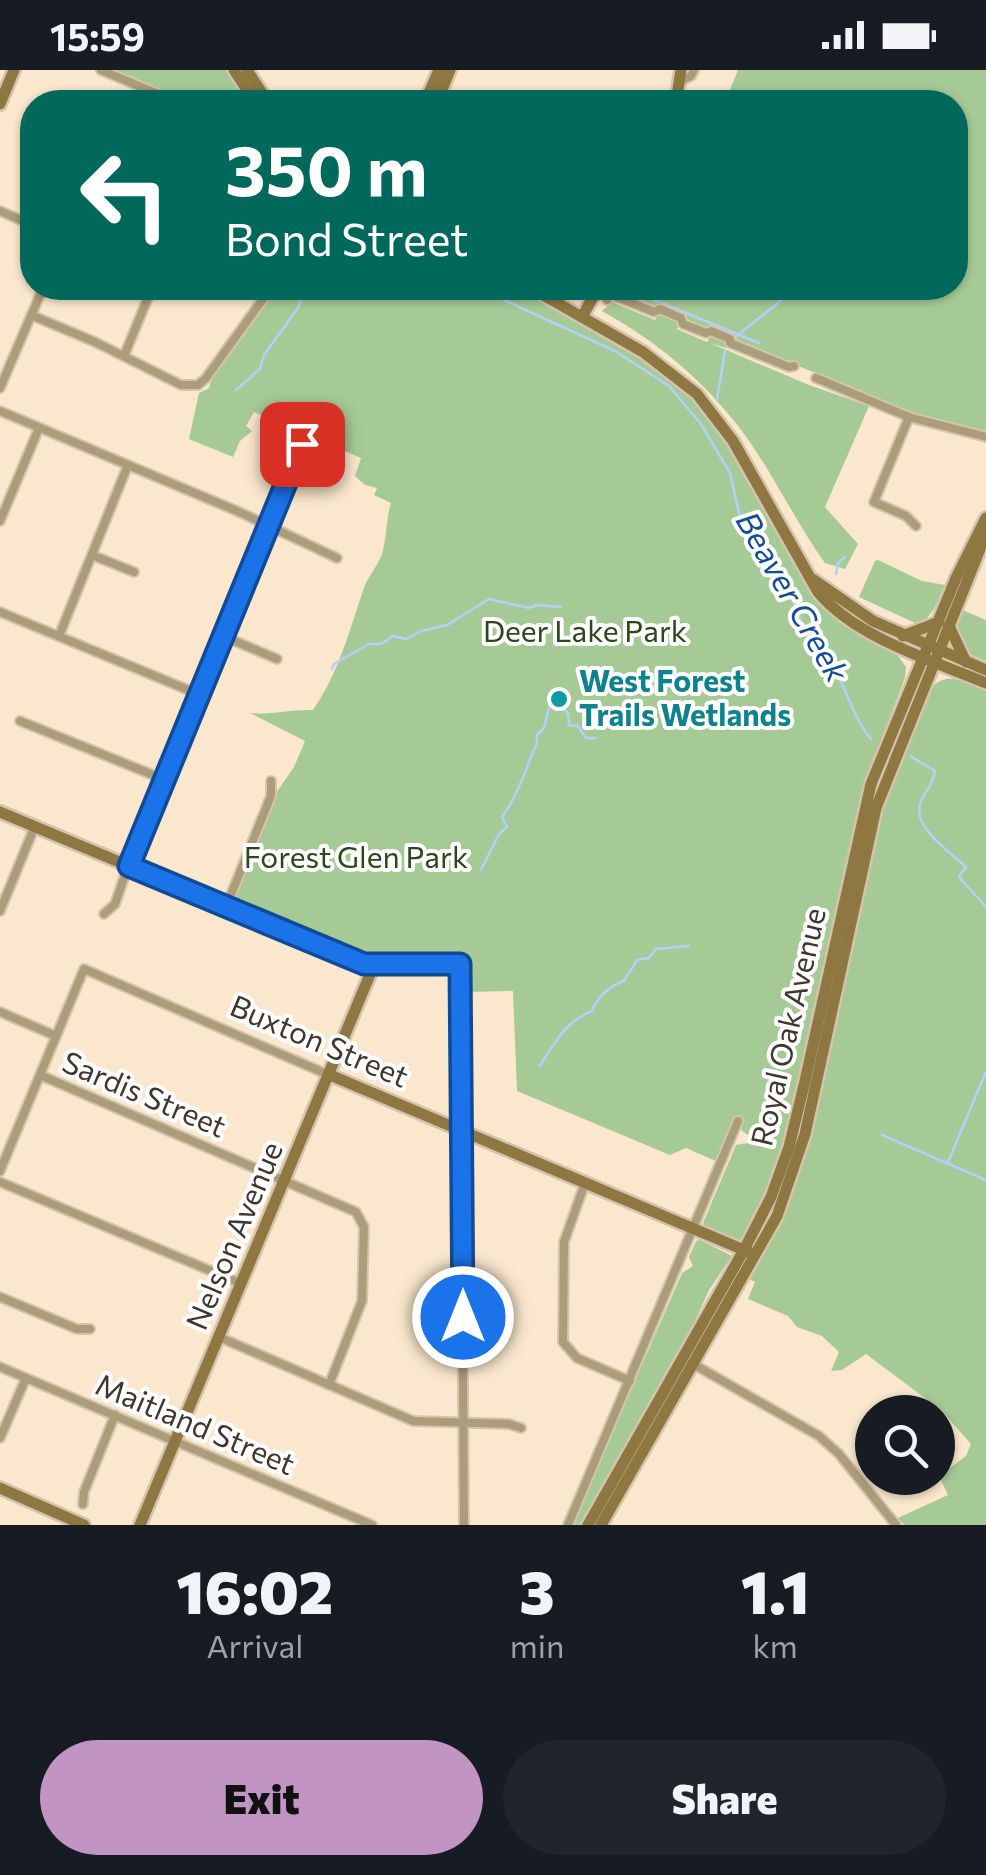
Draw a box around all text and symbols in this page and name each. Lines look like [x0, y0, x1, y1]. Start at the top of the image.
text: 15:59 [50, 12, 145, 59]
text: 350 m [225, 125, 428, 210]
icon: left [60, 130, 190, 260]
text: Bond Street [225, 210, 469, 265]
pin [260, 402, 345, 487]
icon: arrive [275, 417, 330, 472]
water label: Beaver Creek [729, 503, 859, 689]
park label: Deer Lake Park [483, 611, 687, 648]
place label: West Forest Trails Wetlands [579, 661, 791, 732]
marker: West Forest Trails Wetlands [548, 688, 570, 710]
park label: Forest Glen Park [244, 837, 468, 874]
street label: Royal Oak Avenue [741, 904, 832, 1149]
street label: Buxton Street [225, 986, 415, 1094]
street label: Sardis Street [58, 1042, 232, 1144]
street label: Nelson Avenue [176, 1135, 289, 1335]
position arrow [411, 1265, 515, 1369]
street label: Maitland Street [91, 1364, 301, 1481]
map controls [855, 1395, 955, 1495]
button: search [855, 1395, 955, 1495]
text: 16:02 [177, 1553, 333, 1626]
text: 3 [519, 1553, 555, 1626]
text: 1.1 [741, 1553, 809, 1626]
text: Arrival [206, 1625, 303, 1665]
text: min [510, 1625, 564, 1665]
text: km [753, 1625, 798, 1665]
button: Exit [40, 1740, 483, 1855]
button: Share [503, 1740, 946, 1855]

